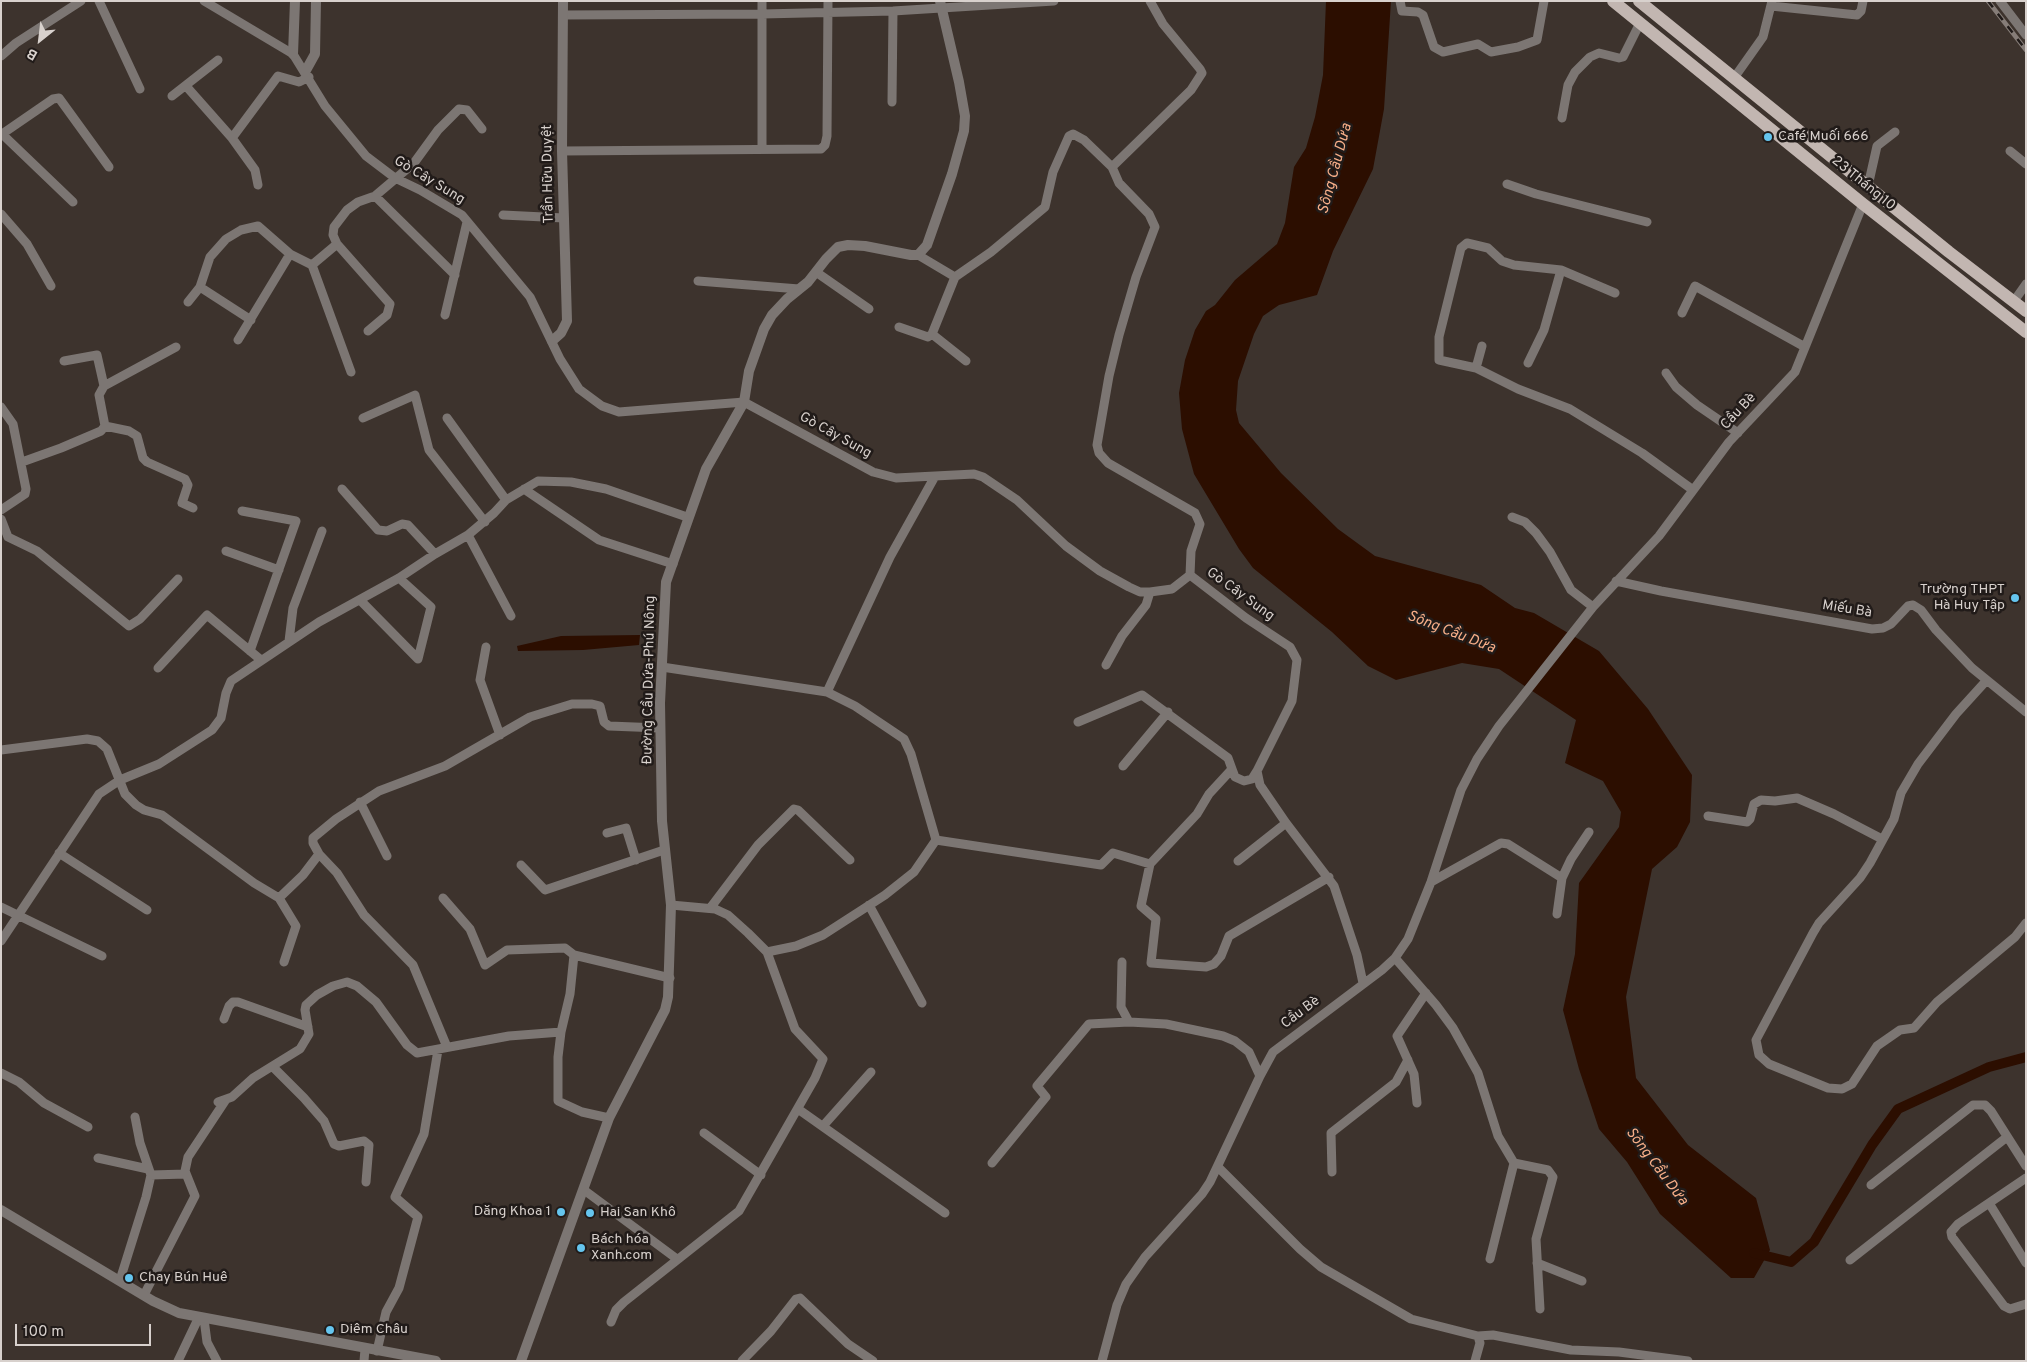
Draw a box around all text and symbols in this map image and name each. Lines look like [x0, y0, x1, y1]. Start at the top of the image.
north arrow [15, 15, 65, 65]
text: B [24, 44, 41, 63]
water label: Sông Cầu Dứa [1315, 122, 1357, 216]
street label: Trần Hữu Duyệt [540, 124, 558, 224]
place label: Café Muối 666 [1778, 129, 1869, 145]
marker: Café Muối 666 [1762, 131, 1774, 143]
street label: Gò Cây Sung [390, 153, 468, 209]
street label: 23 Tháng 10 [1828, 153, 1898, 215]
street label: Cầu Bè [1718, 390, 1760, 434]
street label: Gò Cây Sung [796, 409, 874, 463]
street label: Gò Cây Sung [1203, 565, 1277, 625]
place label: Trường THPT Hà Huy Tập [1920, 582, 2005, 614]
marker: Trường THPT Hà Huy Tập [2009, 592, 2021, 604]
street label: Đường Cầu Dứa-Phú Nông [640, 595, 660, 765]
street label: Miếu Bà [1821, 598, 1873, 622]
water label: Sông Cầu Dứa [1404, 608, 1498, 658]
street label: Cầu Bè [1278, 993, 1324, 1033]
water label: Sông Cầu Dứa [1621, 1124, 1691, 1210]
place label: Dăng Khoa 1 [474, 1204, 551, 1220]
place label: Hai San Khô [600, 1205, 676, 1221]
marker: Dăng Khoa 1 [555, 1206, 567, 1218]
marker: Hai San Khô [584, 1207, 596, 1219]
place label: Bách hóa Xanh.com [591, 1232, 652, 1264]
marker: Bách hóa Xanh.com [575, 1242, 587, 1254]
place label: Chay Bún Huê [139, 1270, 228, 1286]
marker: Chay Bún Huê [123, 1272, 135, 1284]
scale bar [18, 1314, 154, 1346]
place label: Diêm Châu [340, 1322, 408, 1338]
text: 100 m [23, 1323, 64, 1342]
marker: Diêm Châu [324, 1324, 336, 1336]

